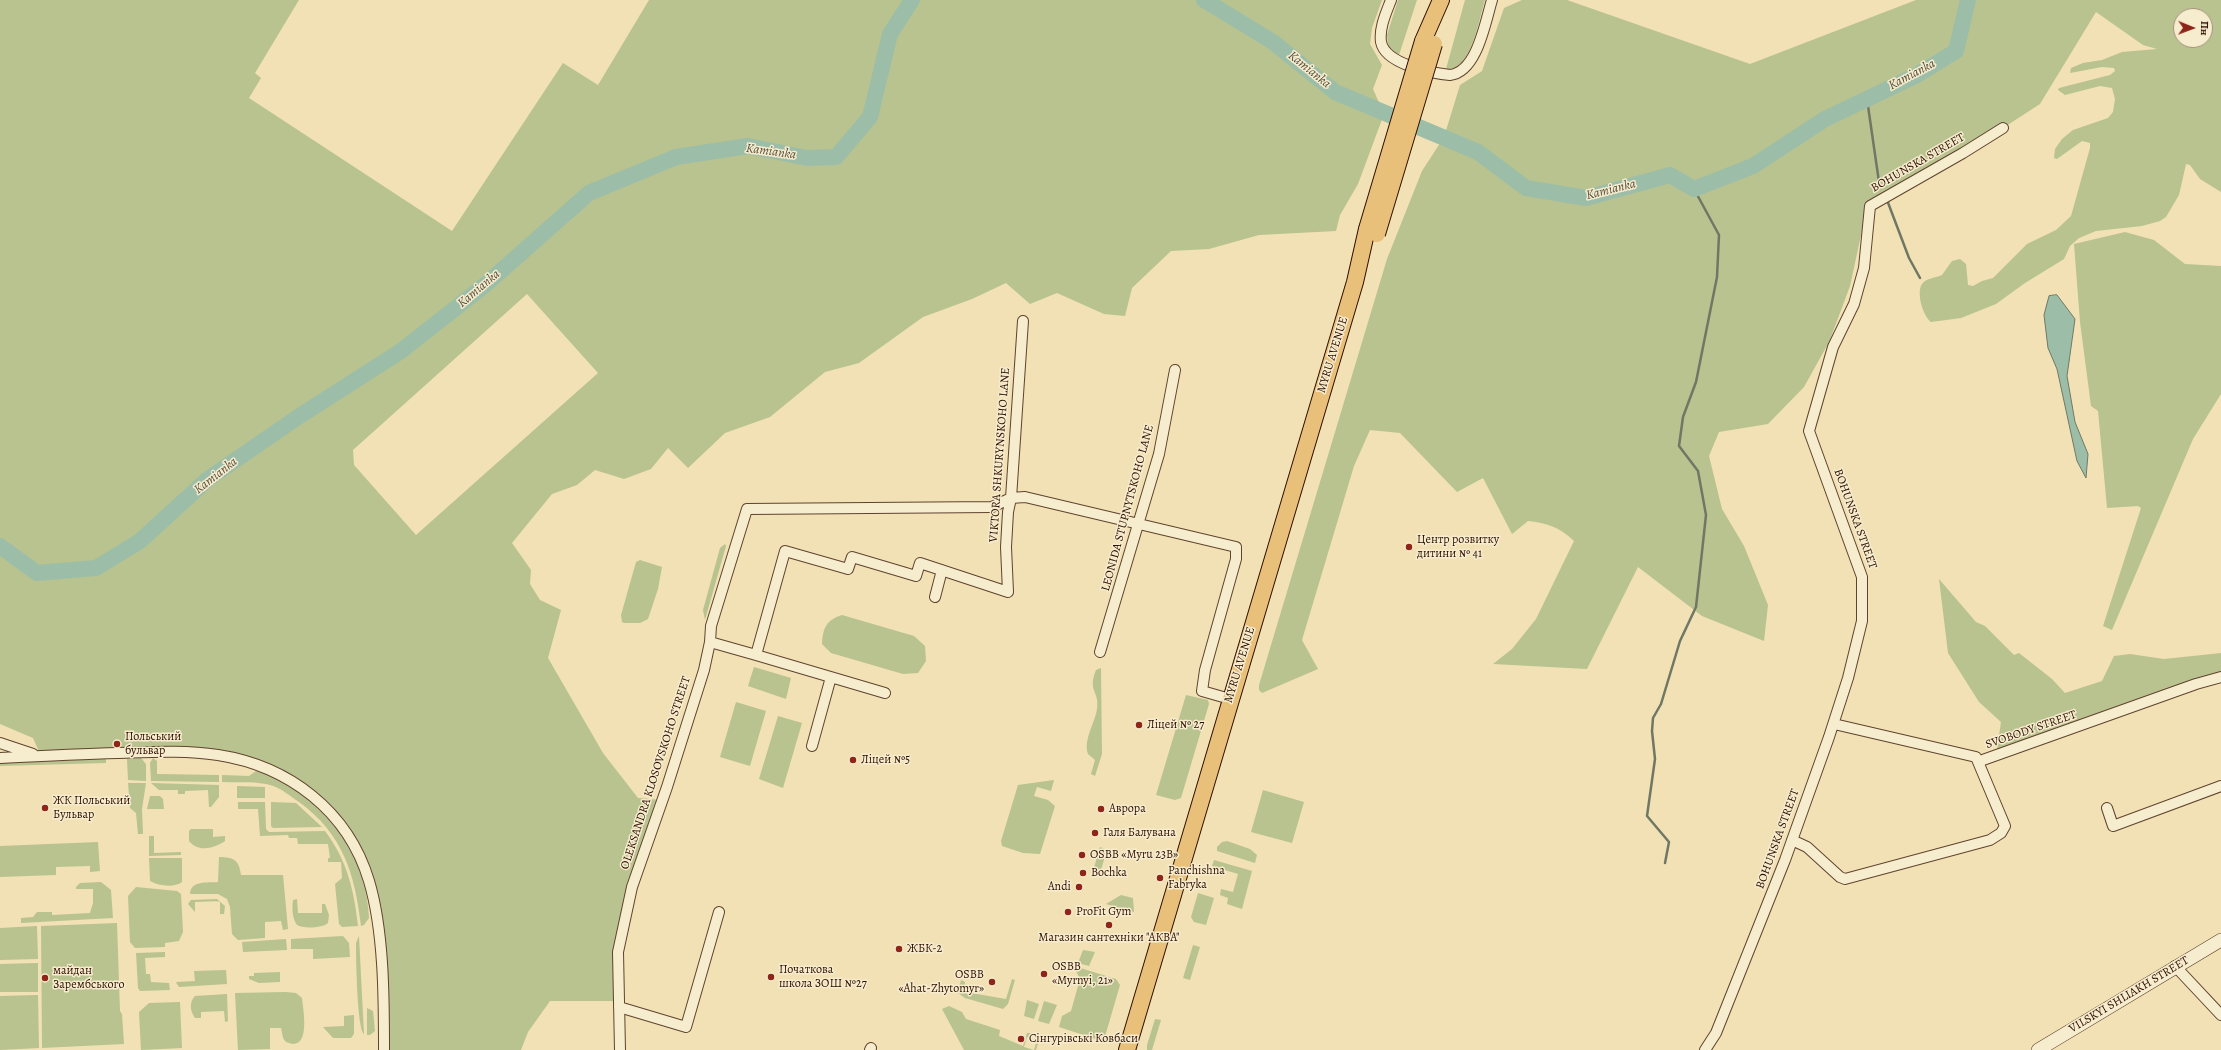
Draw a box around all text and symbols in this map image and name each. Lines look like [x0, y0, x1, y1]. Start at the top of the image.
north arrow [2173, 8, 2213, 48]
text: Пн [2197, 21, 2212, 36]
water label: Kamianka [1285, 48, 1333, 92]
water label: Kamianka [1886, 56, 1938, 94]
street label: BOHUNSKA STREET [1869, 130, 1967, 196]
water label: Kamianka [745, 141, 797, 163]
water label: Kamianka [1585, 176, 1637, 204]
water label: Kamianka [455, 267, 503, 311]
street label: MYRU AVENUE [1315, 315, 1351, 395]
street label: VIKTORA SHKURYNSKOHO LANE [987, 367, 1013, 543]
street label: LEONIDA STUPNYTSKOHO LANE [1099, 423, 1157, 593]
water label: Kamianka [191, 454, 241, 498]
street label: BOHUNSKA STREET [1830, 467, 1880, 571]
place label: Центр розвитку дитини № 41 [1417, 533, 1499, 561]
marker: Центр розвитку дитини № 41 [1404, 542, 1414, 552]
street label: MYRU AVENUE [1222, 625, 1258, 705]
street label: OLEKSANDRA KLOSOVSKOHO STREET [618, 675, 694, 871]
street label: SVOBODY STREET [1984, 708, 2078, 752]
place label: Ліцей № 27 [1147, 718, 1204, 732]
marker: Ліцей № 27 [1134, 720, 1144, 730]
place label: Польський бульвар [125, 730, 181, 758]
marker: Польський бульвар [112, 739, 122, 749]
place label: Ліцей №5 [861, 753, 910, 767]
marker: Ліцей №5 [848, 755, 858, 765]
street label: BOHUNSKA STREET [1753, 787, 1803, 891]
place label: ЖК Польський Бульвар [53, 794, 130, 822]
place label: Аврора [1109, 802, 1146, 816]
marker: ЖК Польський Бульвар [40, 803, 50, 813]
marker: Аврора [1096, 804, 1106, 814]
place label: Галя Балувана [1103, 826, 1176, 840]
marker: Галя Балувана [1090, 828, 1100, 838]
place label: OSBB «Myru 23B» [1090, 848, 1178, 862]
marker: OSBB «Myru 23B» [1077, 850, 1087, 860]
place label: Panchishna Fabryka [1168, 864, 1225, 892]
place label: Bochka [1091, 866, 1127, 880]
marker: Bochka [1078, 868, 1088, 878]
marker: Panchishna Fabryka [1155, 873, 1165, 883]
place label: Andi [1048, 880, 1071, 894]
marker: Andi [1074, 882, 1084, 892]
place label: ProFit Gym [1076, 905, 1131, 919]
marker: ProFit Gym [1063, 907, 1073, 917]
marker: Магазин сантехніки "АКВА" [1104, 920, 1114, 930]
place label: Магазин сантехніки "АКВА" [1038, 931, 1180, 945]
place label: ЖБК-2 [907, 942, 942, 956]
marker: ЖБК-2 [894, 944, 904, 954]
street label: VILSKYI SHLIAKH STREET [2066, 953, 2192, 1037]
place label: OSBB «Myrnyi, 21» [1052, 960, 1113, 988]
place label: Початкова школа ЗОШ №27 [779, 963, 867, 991]
place label: майдан Зарембського [53, 964, 125, 992]
place label: OSBB «Ahat-Zhytomyr» [898, 968, 984, 996]
marker: OSBB «Myrnyi, 21» [1039, 969, 1049, 979]
marker: Початкова школа ЗОШ №27 [766, 972, 776, 982]
marker: майдан Зарембського [40, 973, 50, 983]
marker: OSBB «Ahat-Zhytomyr» [987, 977, 997, 987]
place label: Сінгурівські Ковбаси [1029, 1032, 1138, 1046]
marker: Сінгурівські Ковбаси [1016, 1034, 1026, 1044]

